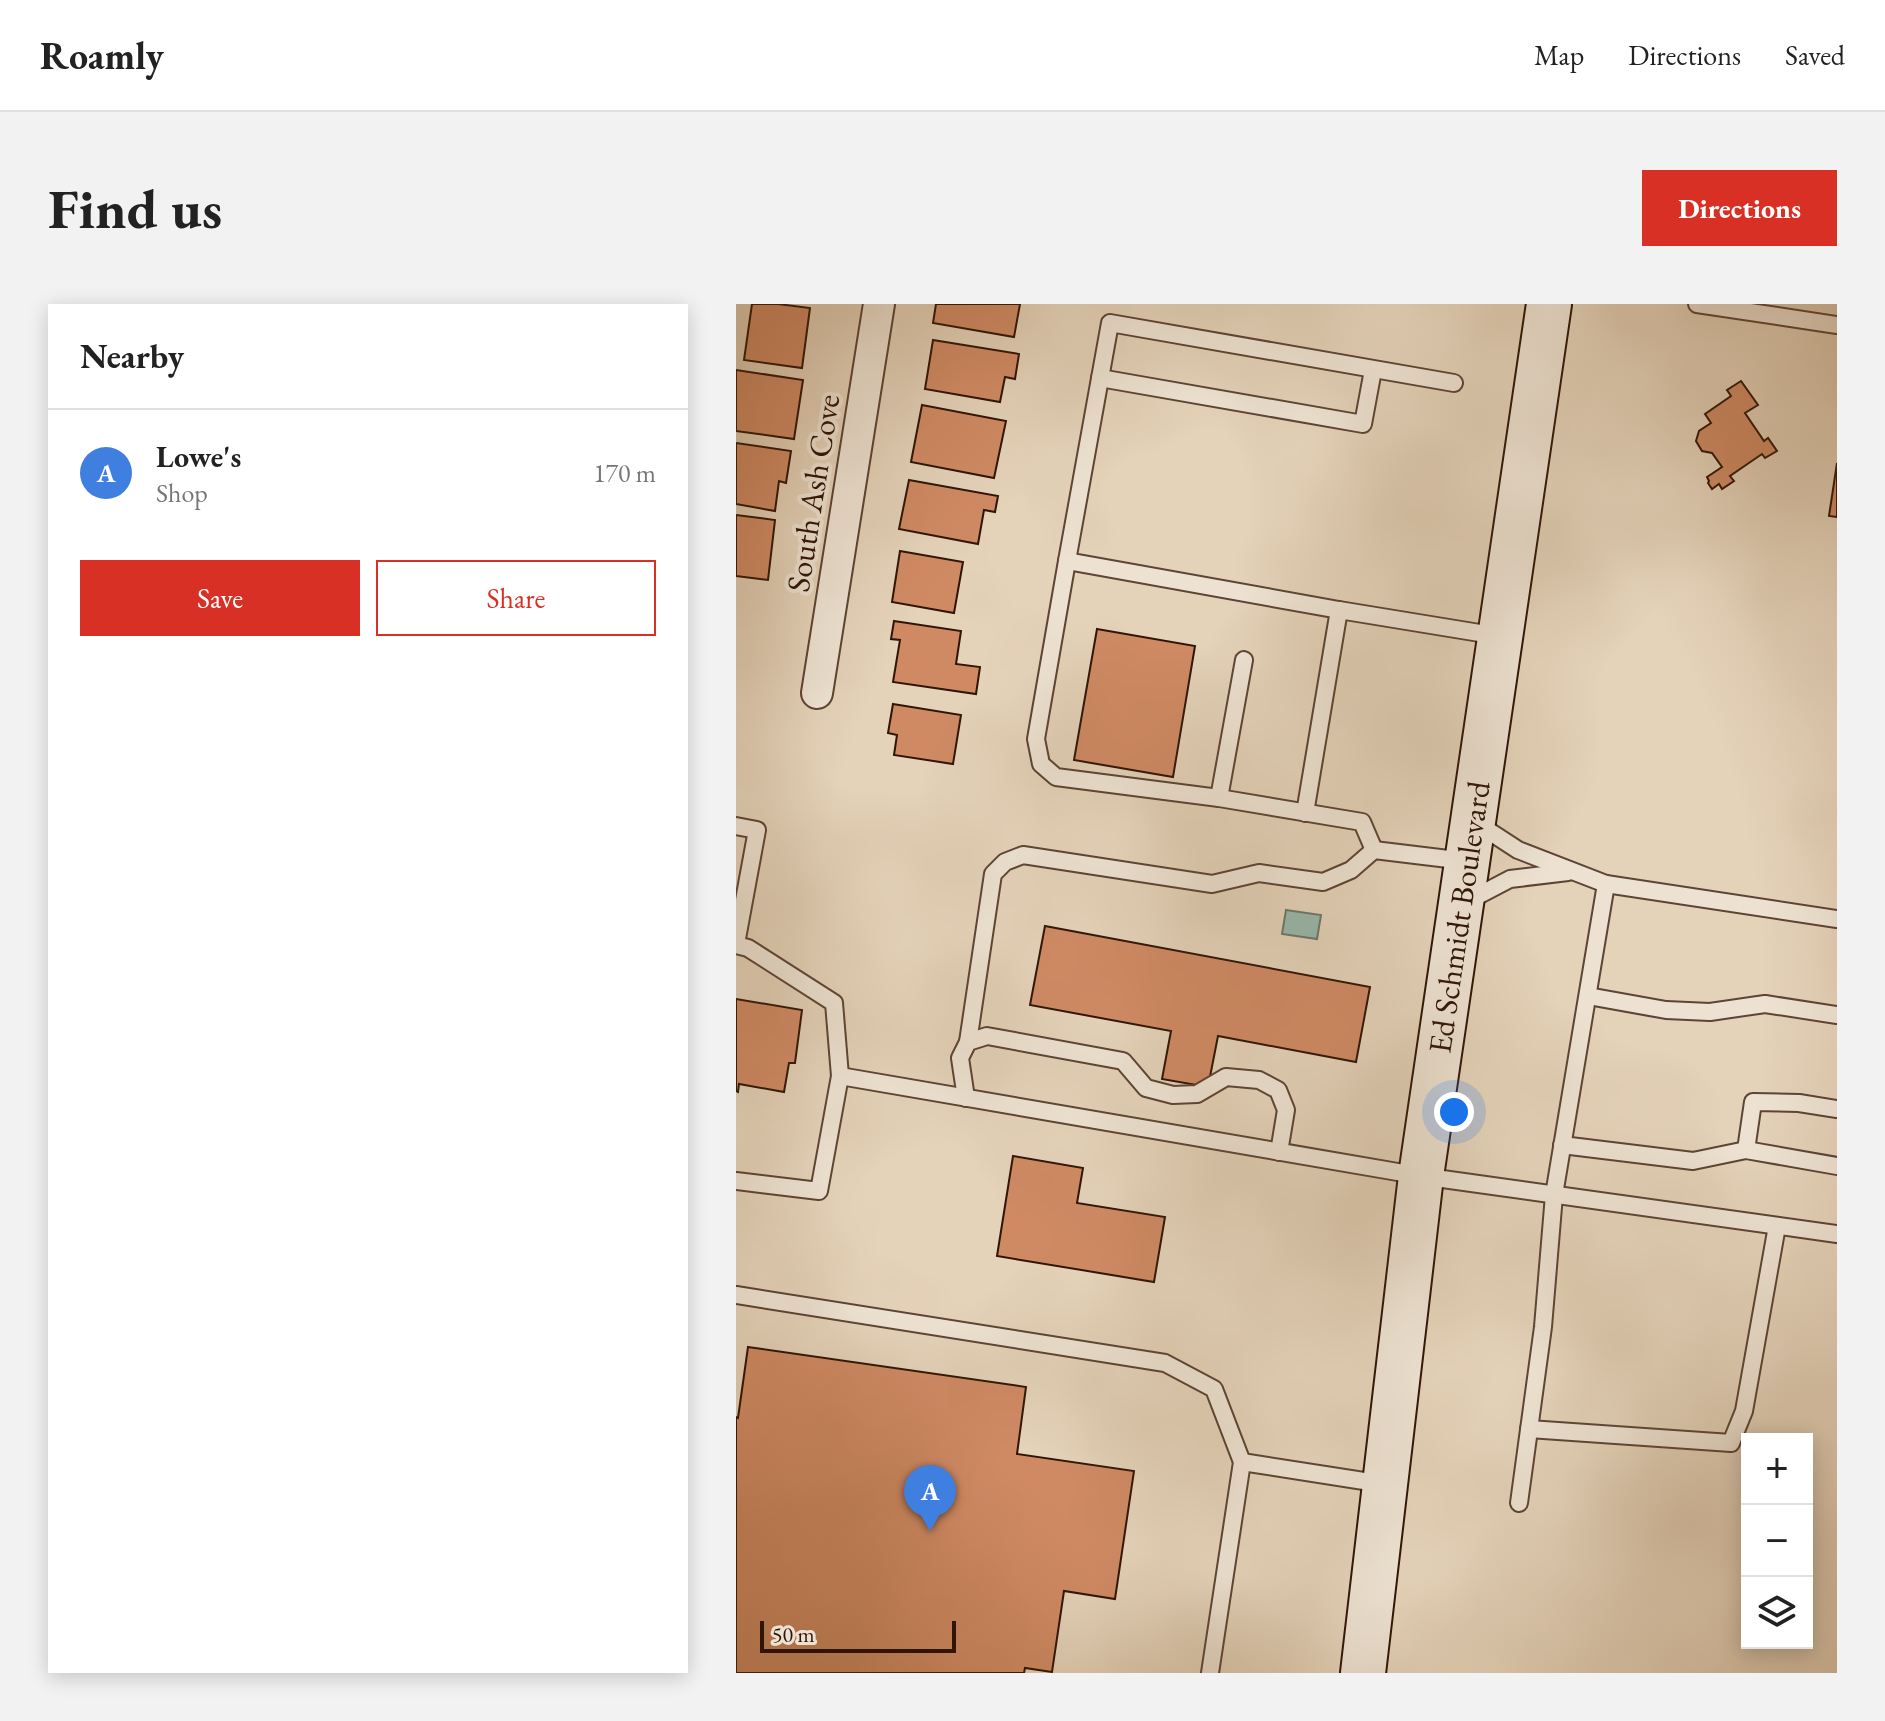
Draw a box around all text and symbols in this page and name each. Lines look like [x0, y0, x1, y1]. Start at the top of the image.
text: Roamly [40, 31, 164, 80]
text: Map [1534, 37, 1584, 73]
text: Directions [1628, 37, 1741, 73]
text: Saved [1785, 37, 1845, 73]
button: Directions [1642, 170, 1837, 246]
text: Find us [48, 172, 222, 245]
text: Nearby [80, 334, 184, 378]
street label: South Ash Cove [777, 391, 849, 595]
text: Lowe's [156, 437, 241, 476]
text: A [97, 456, 115, 490]
text: 170 m [593, 456, 656, 490]
text: Shop [156, 476, 208, 510]
button: Save [80, 560, 360, 636]
button: Share [376, 560, 656, 636]
street label: Ed Schmidt Boulevard [1418, 777, 1500, 1056]
your location [1434, 1092, 1474, 1132]
map controls [1741, 1433, 1813, 1649]
button: + [1741, 1433, 1813, 1505]
pin: A [904, 1465, 956, 1531]
button: − [1741, 1505, 1813, 1577]
button: layers [1741, 1577, 1813, 1649]
scale bar [760, 1617, 956, 1653]
text: 50 m [772, 1620, 815, 1649]

